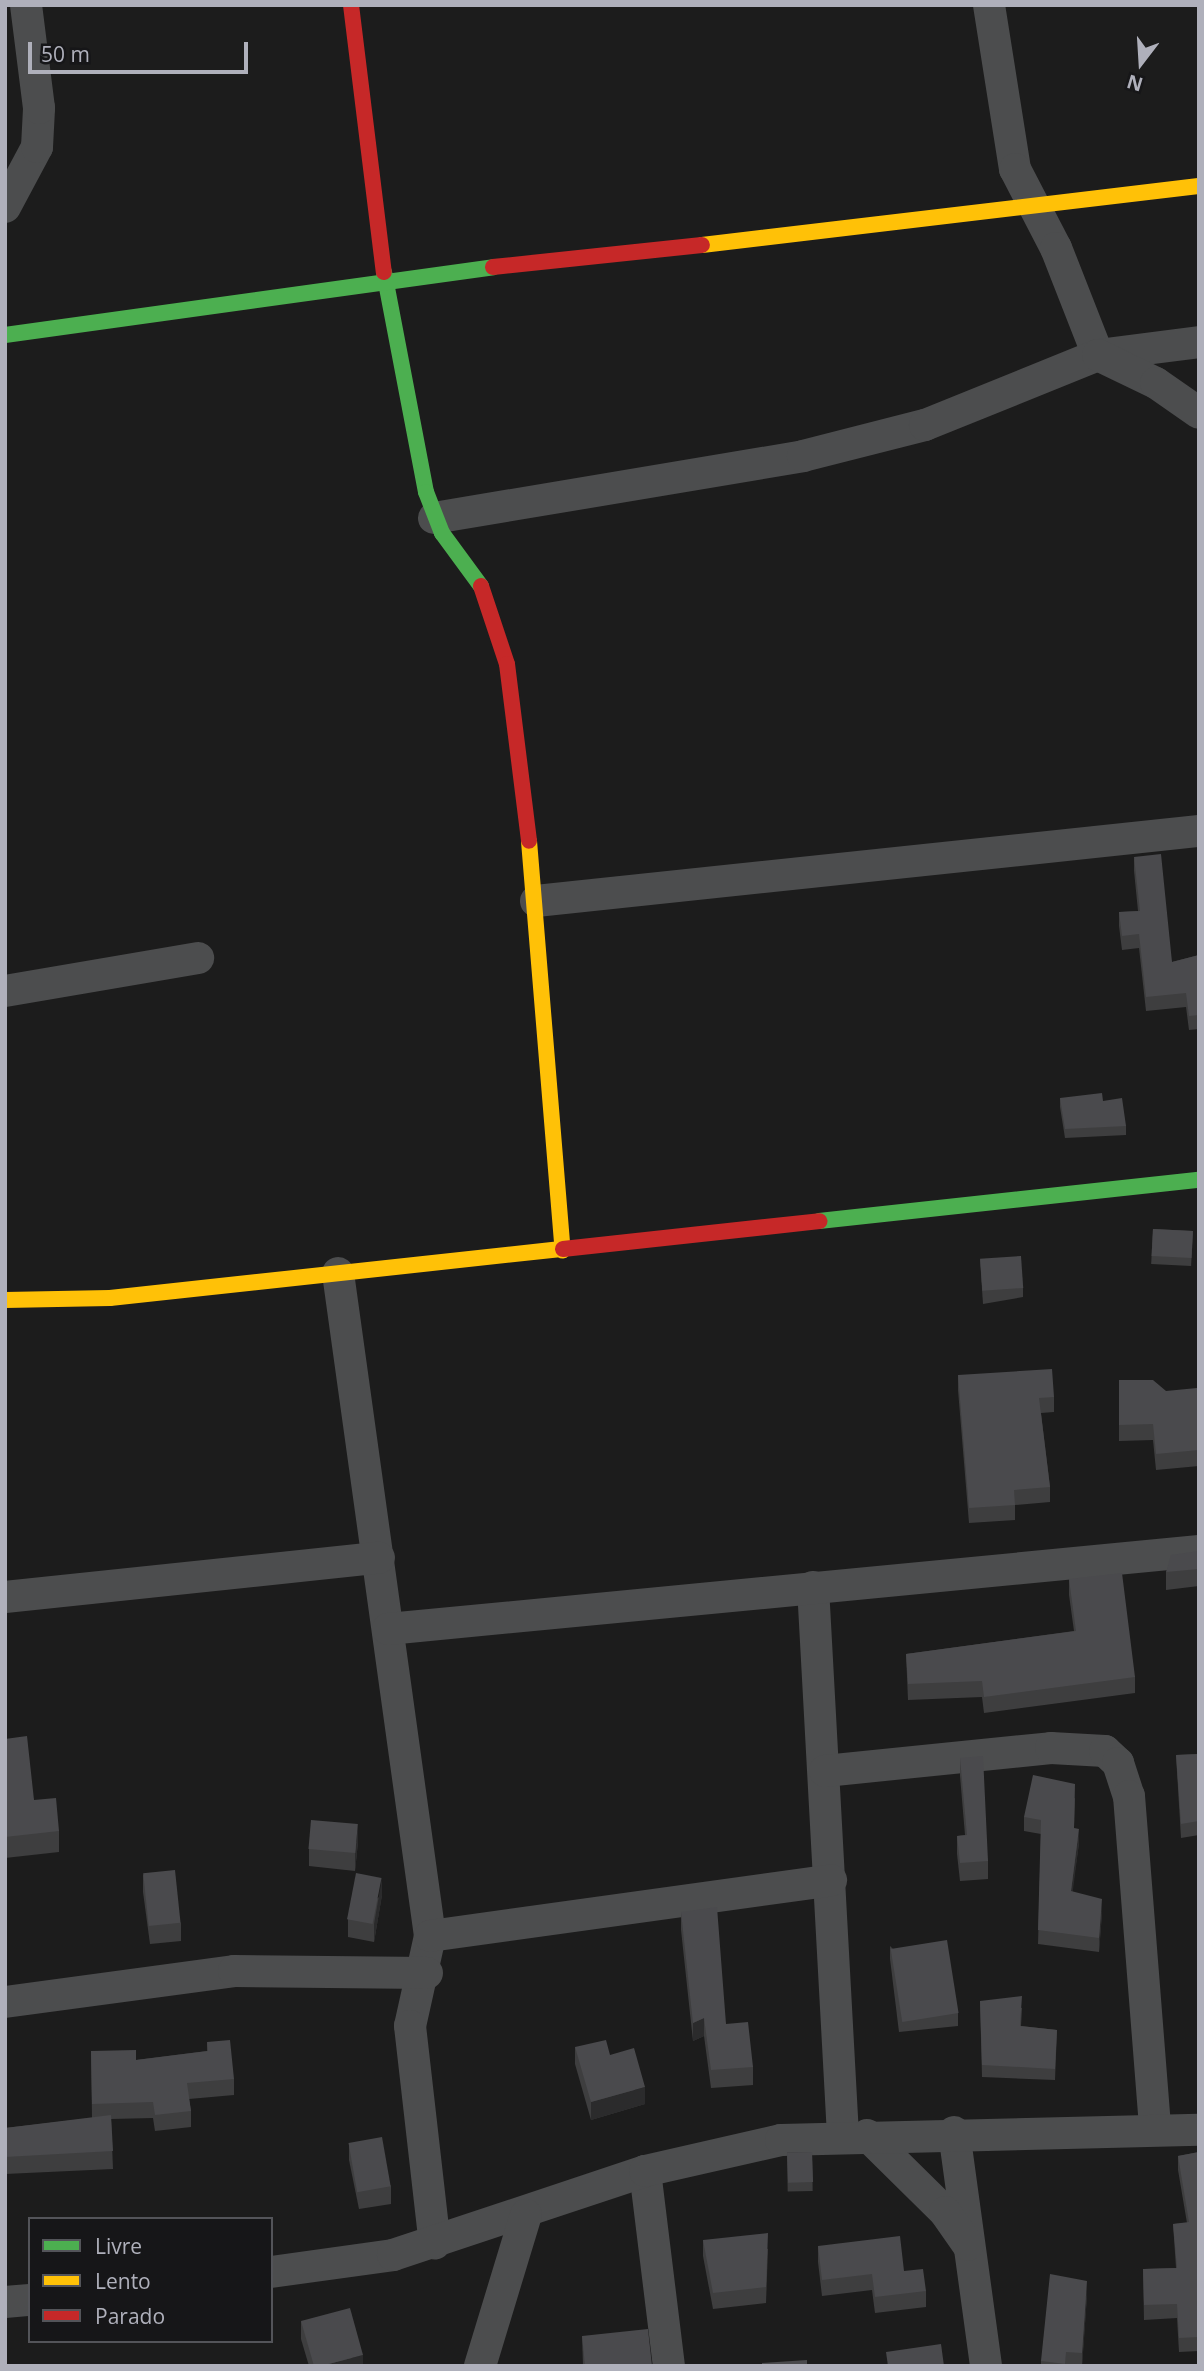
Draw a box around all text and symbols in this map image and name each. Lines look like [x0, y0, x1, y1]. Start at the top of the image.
scale bar [32, 28, 252, 72]
north arrow [1106, 28, 1176, 98]
text: 50 m [41, 40, 90, 68]
text: N [1124, 68, 1146, 98]
legend [28, 2217, 273, 2343]
text: Livre [95, 2232, 142, 2260]
text: Lento [95, 2267, 151, 2295]
text: Parado [95, 2302, 165, 2330]

